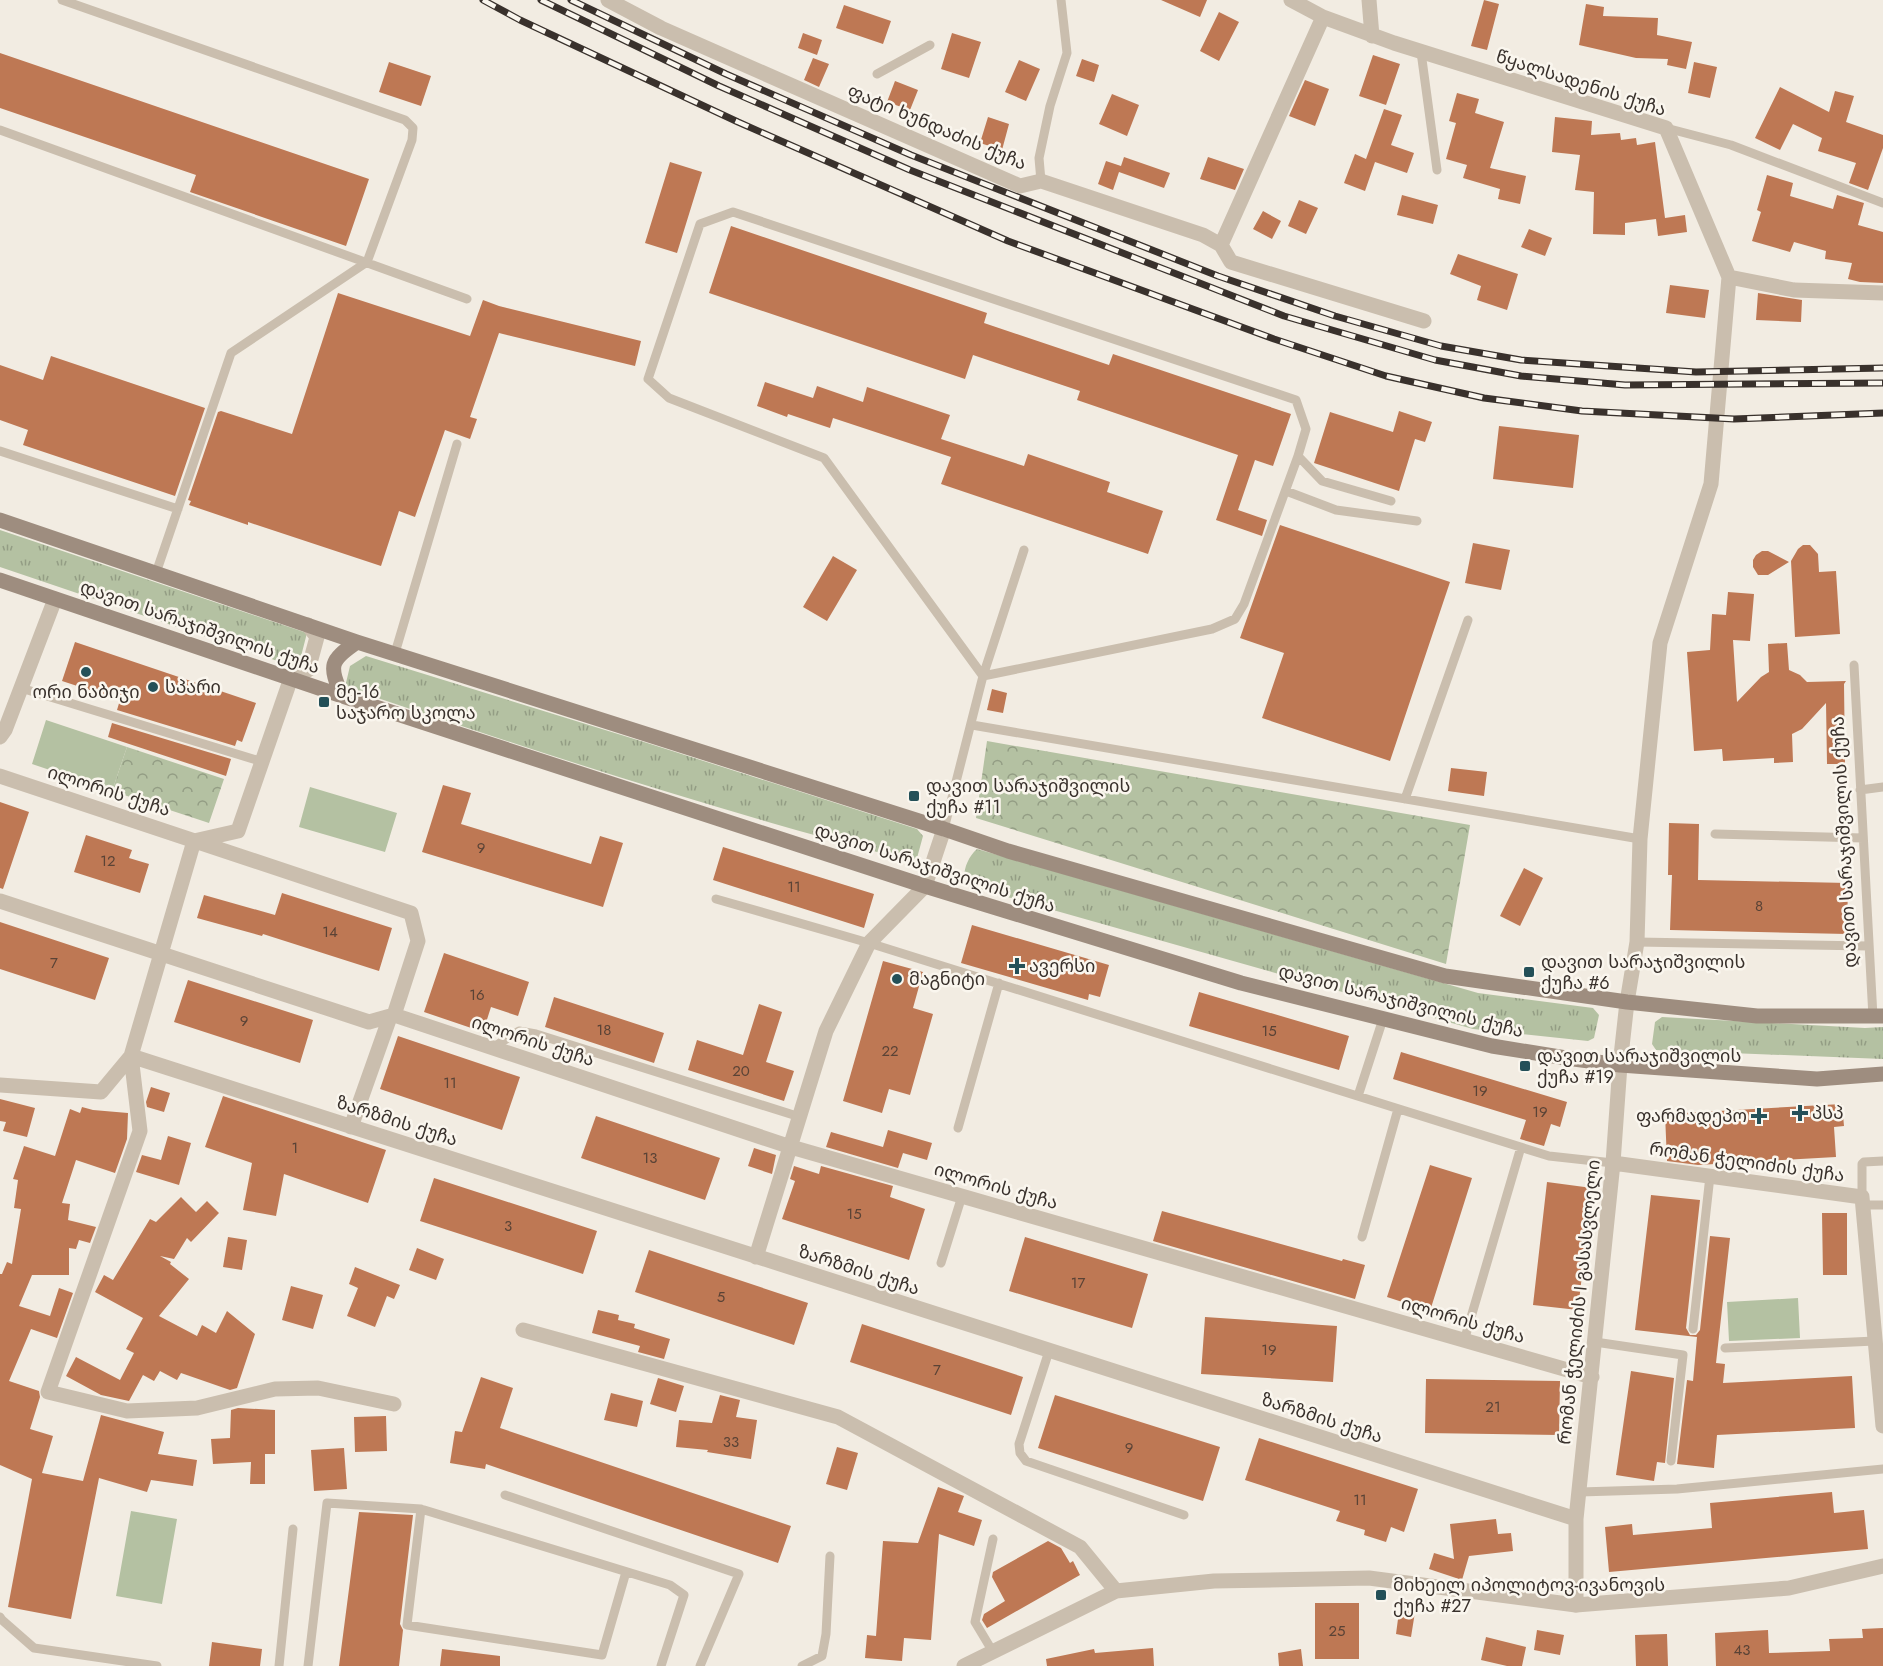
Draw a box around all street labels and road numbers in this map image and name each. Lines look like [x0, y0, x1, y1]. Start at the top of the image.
street label: წყალსადენის ქუჩა [1493, 43, 1669, 123]
street label: ფატი ხუნდაძის ქუჩა [843, 77, 1031, 177]
street label: დავით სარაჯიშვილის ქუჩა [77, 574, 323, 680]
street label: დავით სარაჯიშვილის ქუჩა [1824, 716, 1864, 968]
street label: ილორის ქუჩა [44, 759, 174, 823]
street label: დავით სარაჯიშვილის ქუჩა [811, 817, 1059, 919]
street label: დავით სარაჯიშვილის ქუჩა [1276, 958, 1526, 1044]
street label: ილორის ქუჩა [468, 1009, 598, 1073]
street label: ზარზმის ქუჩა [333, 1089, 461, 1153]
street label: რომან ჭელიძის ქუჩა [1648, 1135, 1846, 1189]
street label: ილორის ქუჩა [931, 1156, 1061, 1216]
street label: რომან ჭელიძის I გასასვლელი [1551, 1158, 1607, 1446]
street label: ზარზმის ქუჩა [795, 1238, 923, 1302]
street label: ილორის ქუჩა [1398, 1290, 1528, 1350]
street label: ზარზმის ქუჩა [1258, 1386, 1386, 1450]

